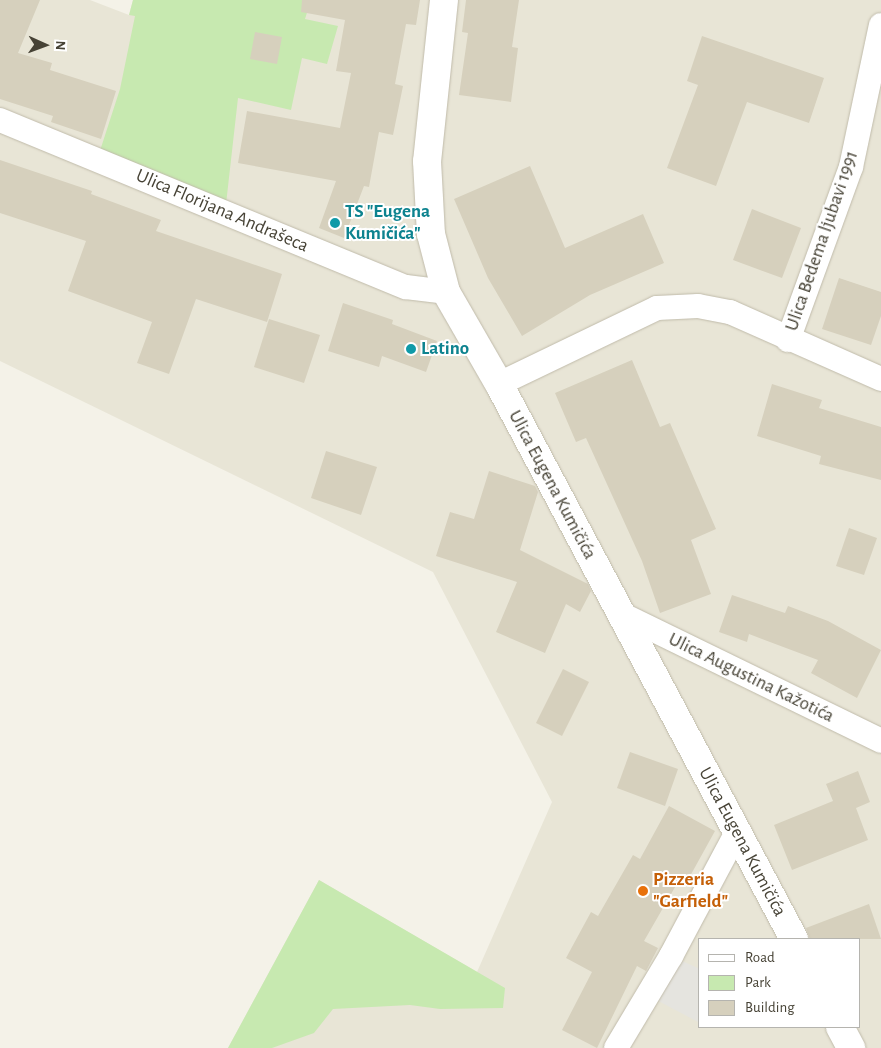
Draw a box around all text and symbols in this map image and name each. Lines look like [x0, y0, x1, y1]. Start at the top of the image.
north arrow [20, 20, 70, 70]
text: N [53, 40, 67, 51]
street label: Ulica Bedema ljubavi 1991 [780, 148, 864, 334]
street label: Ulica Florijana Andrašeca [132, 164, 312, 258]
place label: TS "Eugena Kumičića" [345, 201, 430, 245]
marker: TS "Eugena Kumičića" [329, 217, 341, 229]
place label: Latino [421, 338, 469, 360]
marker: Latino [405, 343, 417, 355]
street label: Ulica Eugena Kumičića [503, 407, 601, 563]
street label: Ulica Augustina Kažotića [665, 628, 837, 728]
street label: Ulica Eugena Kumičića [693, 764, 791, 920]
place label: Pizzeria "Garfield" [653, 869, 728, 913]
marker: Pizzeria "Garfield" [637, 885, 649, 897]
legend [698, 938, 861, 1028]
text: Road [745, 950, 775, 965]
text: Park [745, 975, 771, 990]
text: Building [745, 1000, 795, 1015]

